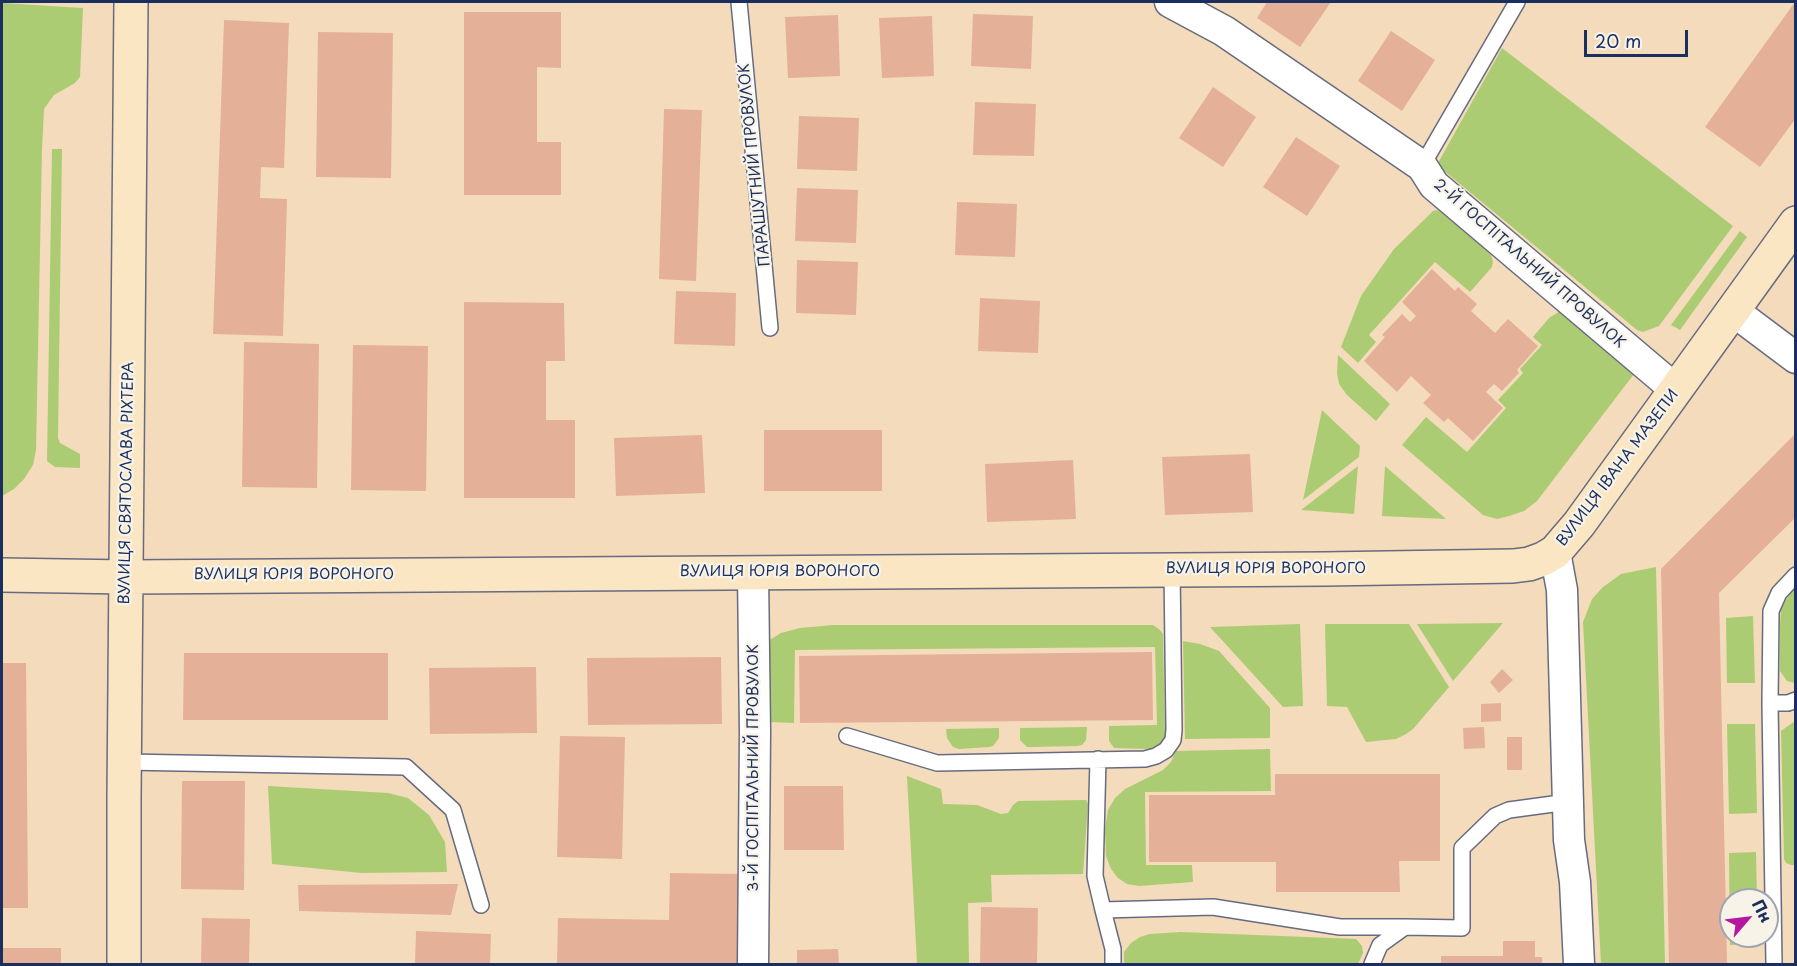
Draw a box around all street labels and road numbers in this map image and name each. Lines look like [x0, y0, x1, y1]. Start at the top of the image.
street label: ПАРАШУТНИЙ ПРОВУЛОК [735, 63, 775, 267]
street label: 2-Й ГОСПІТАЛЬНИЙ ПРОВУЛОК [1429, 176, 1629, 352]
street label: ВУЛИЦЯ СВЯТОСЛАВА РІХТЕРА [116, 361, 138, 605]
street label: ВУЛИЦЯ ІВАНА МАЗЕПИ [1553, 386, 1683, 550]
street label: ВУЛИЦЯ ЮРІЯ ВОРОНОГО [1166, 560, 1366, 578]
street label: ВУЛИЦЯ ЮРІЯ ВОРОНОГО [680, 563, 880, 581]
street label: ВУЛИЦЯ ЮРІЯ ВОРОНОГО [194, 566, 394, 584]
street label: 3-Й ГОСПІТАЛЬНИЙ ПРОВУЛОК [745, 644, 763, 892]

